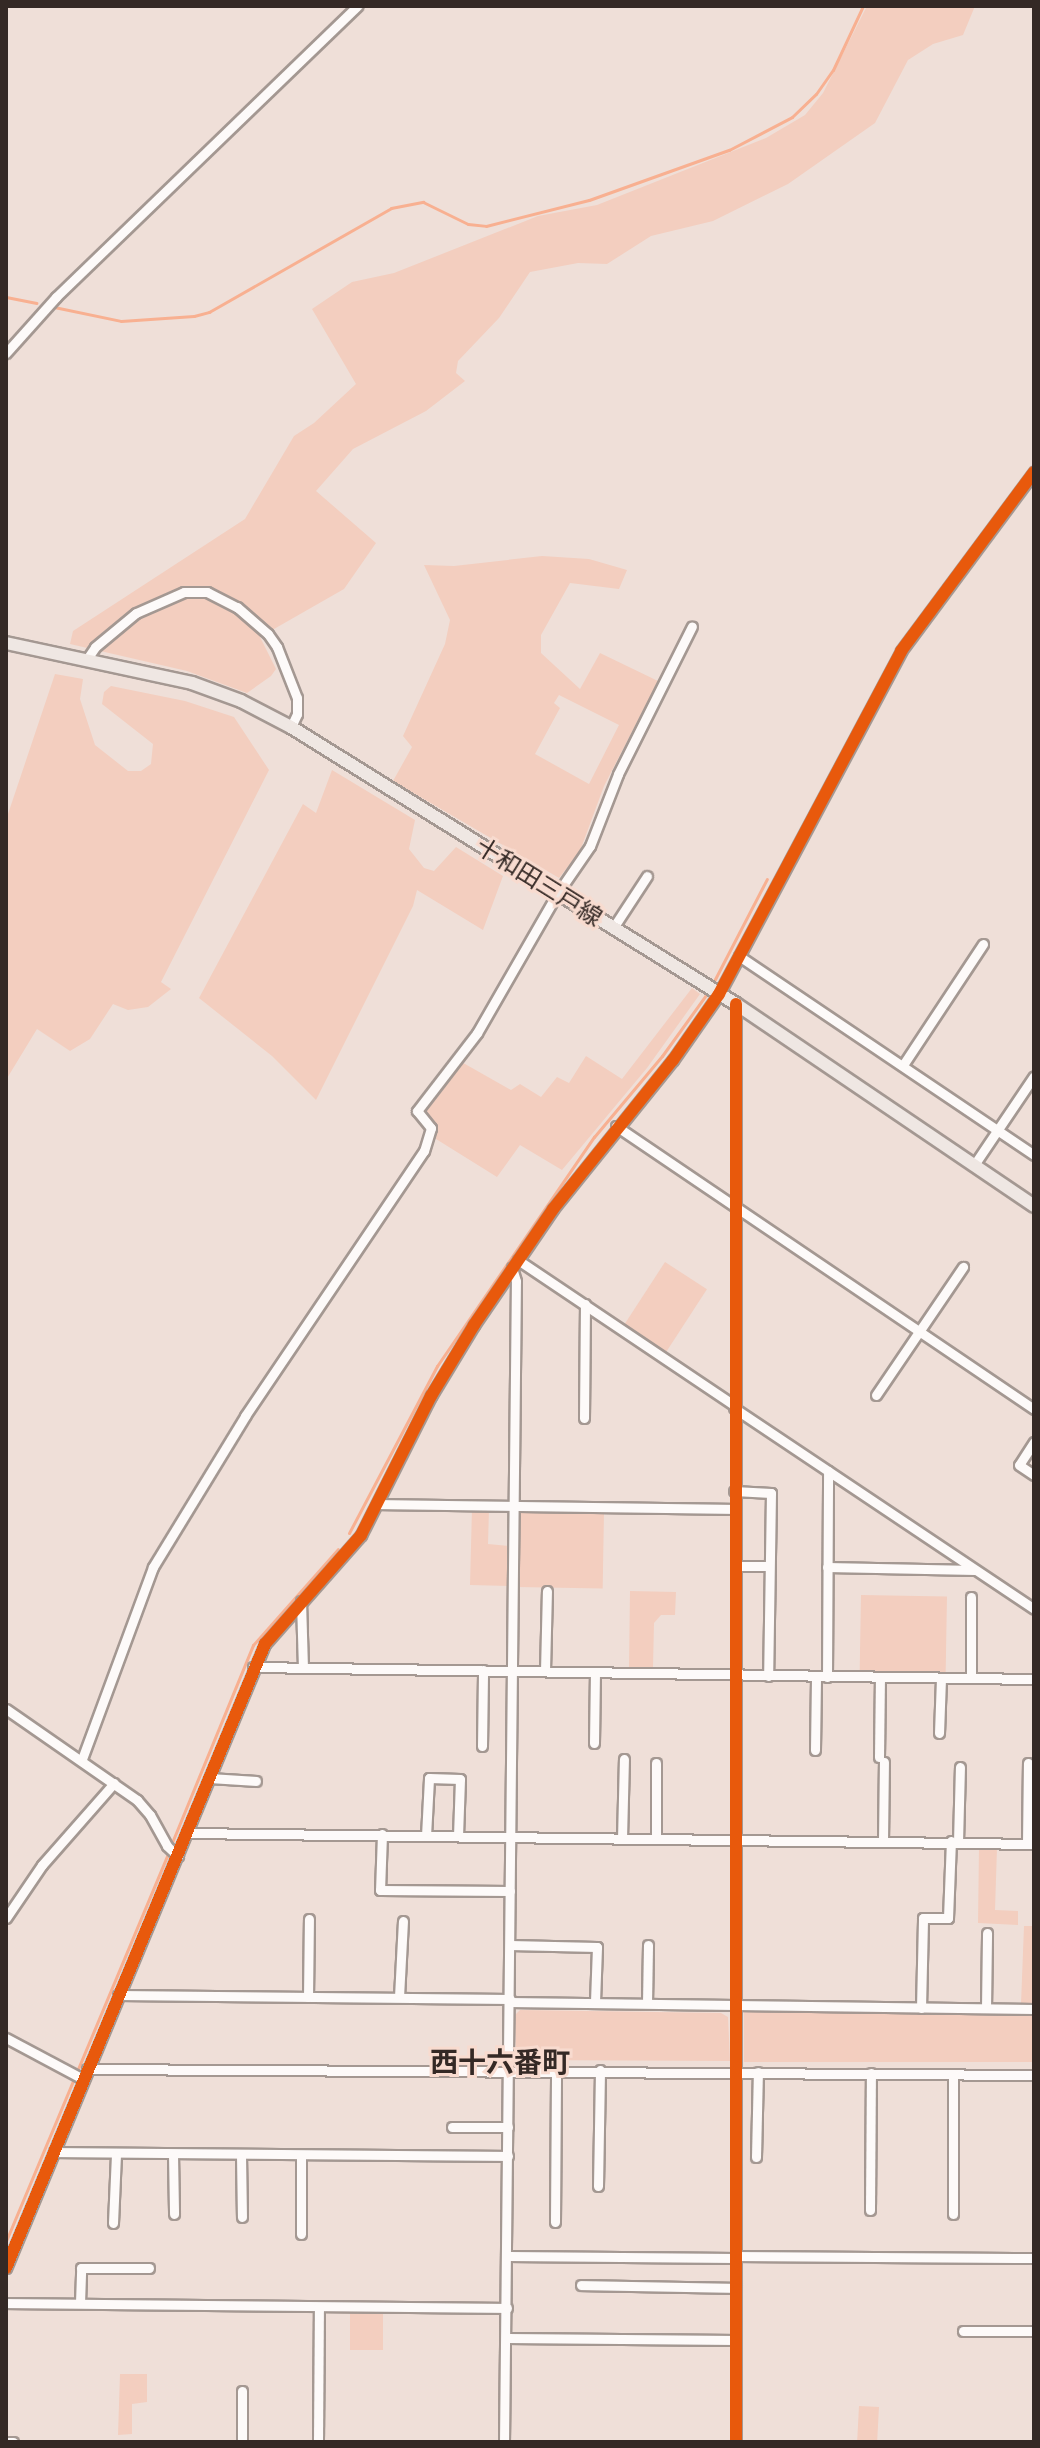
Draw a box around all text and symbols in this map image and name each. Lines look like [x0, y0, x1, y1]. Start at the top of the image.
street label: 十和田三戸線 [470, 832, 608, 932]
district label: 西十六番町 [430, 2045, 570, 2079]

